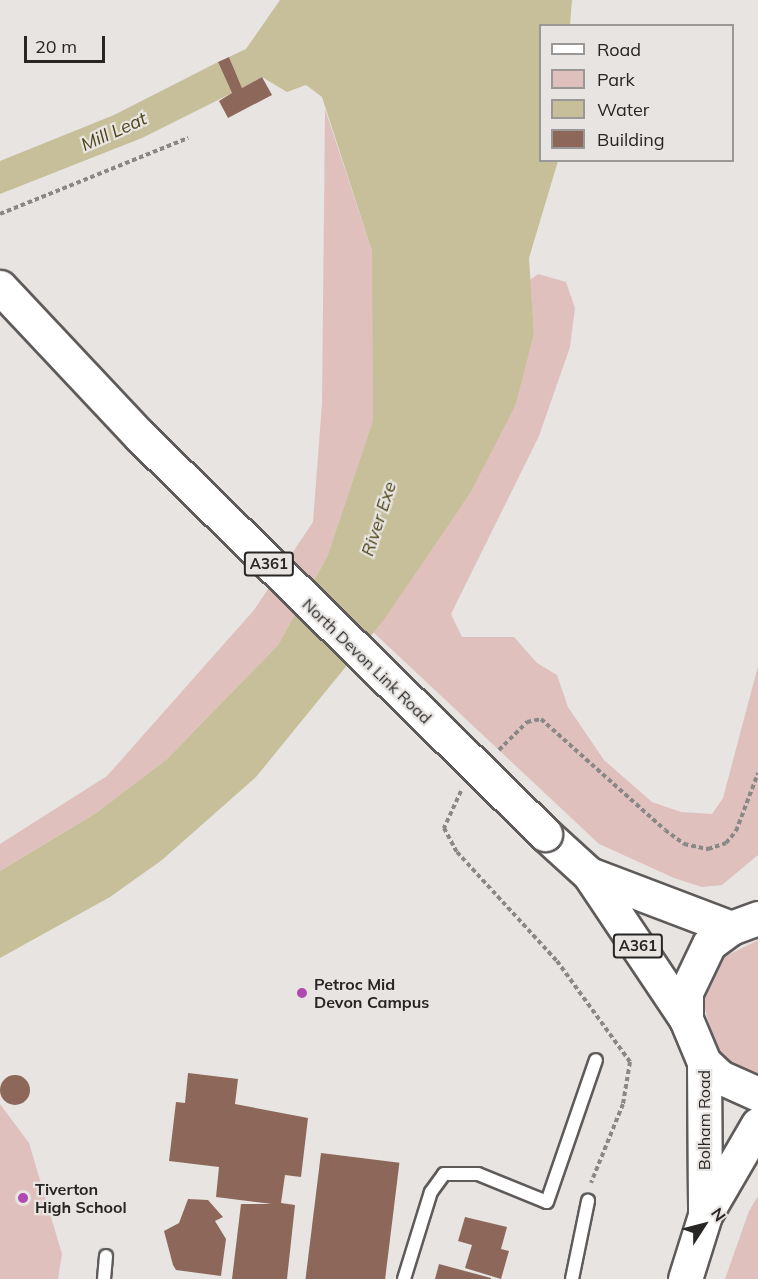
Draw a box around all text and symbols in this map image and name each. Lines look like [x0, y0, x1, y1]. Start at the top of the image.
scale bar [27, 24, 108, 62]
legend [539, 24, 734, 162]
text: 20 m [35, 35, 77, 58]
text: Road [597, 38, 641, 61]
text: Park [597, 68, 635, 91]
text: Water [597, 98, 649, 121]
water label: Mill Leat [78, 108, 150, 156]
text: Building [597, 128, 665, 151]
water label: River Exe [357, 479, 401, 559]
road number: A361 [244, 552, 294, 576]
street label: North Devon Link Road [299, 594, 435, 728]
road number: A361 [612, 934, 664, 958]
place label: Petroc Mid Devon Campus [314, 974, 429, 1012]
marker: Petroc Mid Devon Campus [295, 986, 309, 1000]
street label: Bolham Road [694, 1070, 714, 1170]
place label: Tiverton High School [35, 1179, 127, 1217]
marker: Tiverton High School [16, 1191, 30, 1205]
north arrow [674, 1195, 734, 1255]
text: N [707, 1204, 730, 1225]

